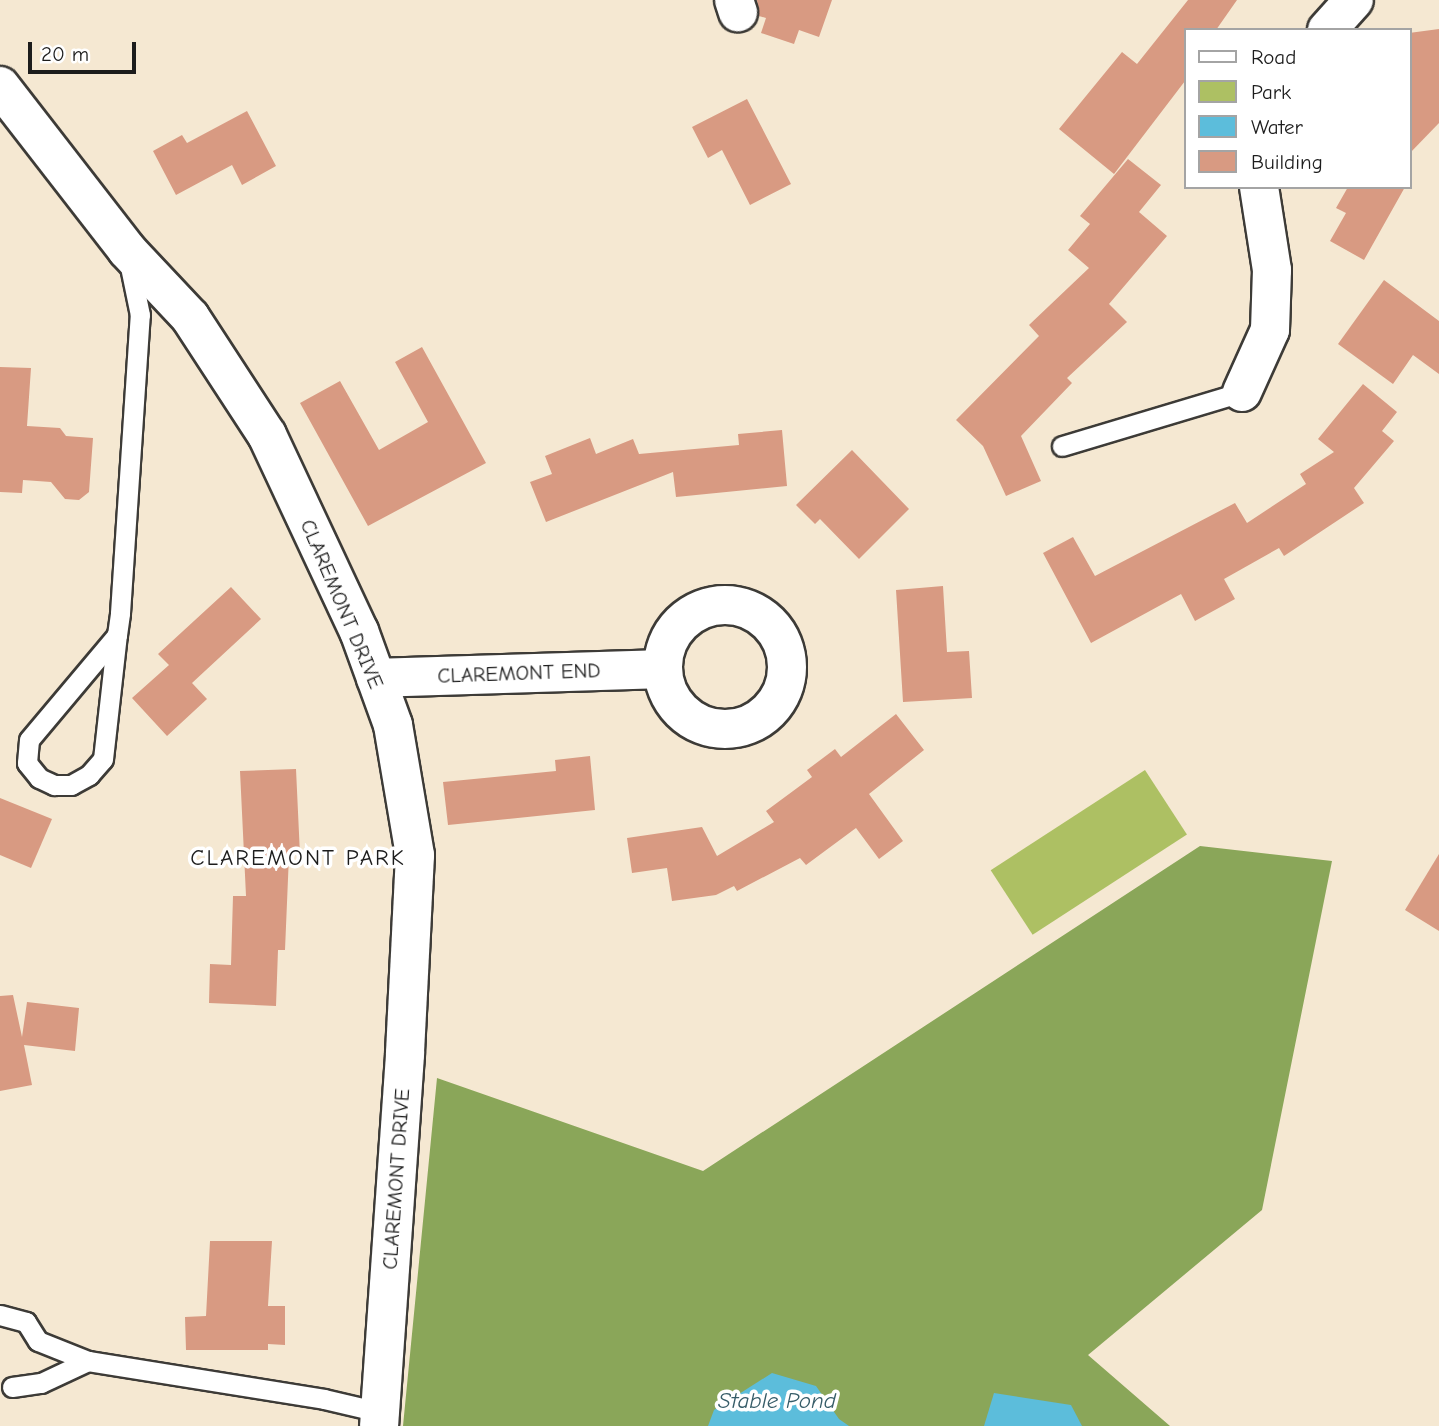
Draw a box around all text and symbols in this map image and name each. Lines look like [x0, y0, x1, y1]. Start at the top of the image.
scale bar [32, 28, 140, 72]
legend [1184, 28, 1411, 189]
text: 20 m [41, 42, 89, 66]
text: Road [1251, 45, 1296, 69]
text: Park [1251, 80, 1291, 104]
text: Water [1251, 115, 1303, 139]
text: Building [1251, 150, 1323, 174]
street label: CLAREMONT DRIVE [295, 516, 389, 692]
street label: CLAREMONT END [437, 658, 601, 688]
district label: CLAREMONT PARK [192, 844, 404, 872]
street label: CLAREMONT DRIVE [377, 1088, 415, 1270]
water label: Stable Pond [718, 1387, 836, 1415]

